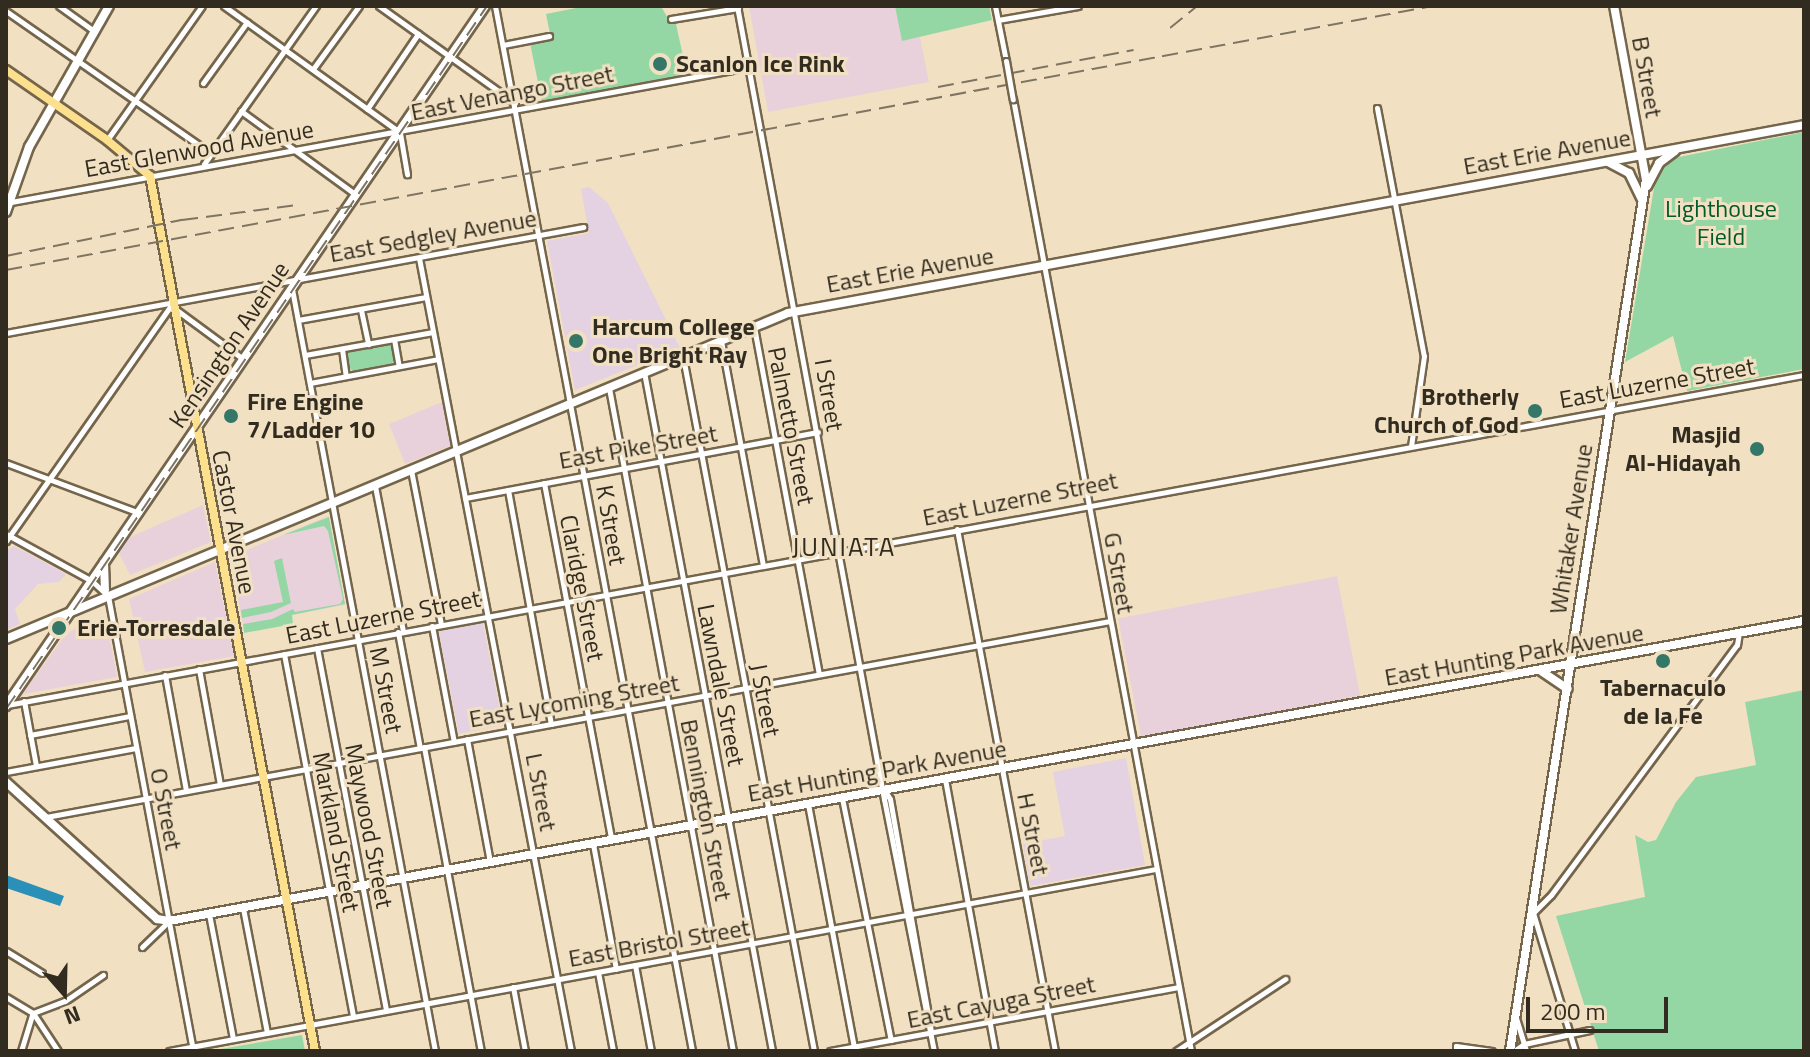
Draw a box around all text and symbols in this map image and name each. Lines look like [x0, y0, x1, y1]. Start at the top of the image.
street label: B Street [1626, 34, 1668, 120]
place label: Scanlon Ice Rink [676, 50, 845, 78]
marker: Scanlon Ice Rink [651, 55, 669, 73]
street label: East Venango Street [408, 59, 616, 127]
street label: East Glenwood Avenue [82, 115, 316, 183]
street label: East Erie Avenue [1461, 123, 1633, 181]
park label: Lighthouse Field [1665, 195, 1777, 251]
street label: East Sedgley Avenue [327, 204, 539, 268]
street label: East Erie Avenue [824, 241, 996, 299]
street label: Kensington Avenue [163, 256, 295, 434]
place label: Harcum College One Bright Ray [592, 313, 755, 369]
marker: Harcum College One Bright Ray [567, 332, 585, 350]
street label: Palmetto Street [762, 344, 820, 508]
street label: East Luzerne Street [1557, 352, 1757, 414]
street label: I Street [808, 357, 850, 433]
place label: Brotherly Church of God [1374, 383, 1519, 439]
place label: Fire Engine 7/Ladder 10 [247, 388, 375, 444]
marker: Brotherly Church of God [1526, 402, 1544, 420]
marker: Fire Engine 7/Ladder 10 [222, 407, 240, 425]
street label: East Pike Street [557, 419, 719, 475]
place label: Masjid Al-Hidayah [1625, 421, 1741, 477]
marker: Masjid Al-Hidayah [1748, 440, 1766, 458]
street label: Whitaker Avenue [1543, 442, 1599, 616]
street label: Castor Avenue [206, 448, 262, 596]
street label: East Luzerne Street [920, 466, 1120, 532]
street label: K Street [590, 483, 632, 567]
street label: Claridge Street [554, 512, 610, 664]
street label: G Street [1098, 530, 1140, 616]
district label: JUNIATA [792, 531, 896, 563]
street label: East Luzerne Street [283, 584, 483, 650]
street label: Lawndale Street [691, 602, 751, 768]
place label: Erie-Torresdale [77, 614, 235, 642]
marker: Erie-Torresdale [48, 617, 70, 639]
street label: East Hunting Park Avenue [1382, 618, 1646, 692]
street label: M Street [364, 644, 408, 736]
marker: Tabernaculo de la Fe [1654, 652, 1672, 670]
street label: J Street [744, 661, 786, 739]
street label: East Lycoming Street [467, 668, 681, 734]
place label: Tabernaculo de la Fe [1600, 674, 1726, 730]
street label: Bennington Street [674, 717, 738, 903]
street label: East Hunting Park Avenue [745, 734, 1009, 808]
street label: Maywood Street [339, 741, 399, 911]
street label: Markland Street [306, 750, 366, 914]
street label: L Street [519, 751, 563, 833]
street label: O Street [144, 766, 188, 852]
street label: H Street [1011, 790, 1055, 878]
street label: East Bristol Street [566, 913, 752, 973]
north arrow [24, 953, 104, 1033]
street label: East Cayuga Street [905, 970, 1097, 1034]
scale bar [1530, 981, 1672, 1031]
text: 200 m [1540, 993, 1606, 1029]
text: N [59, 997, 85, 1034]

